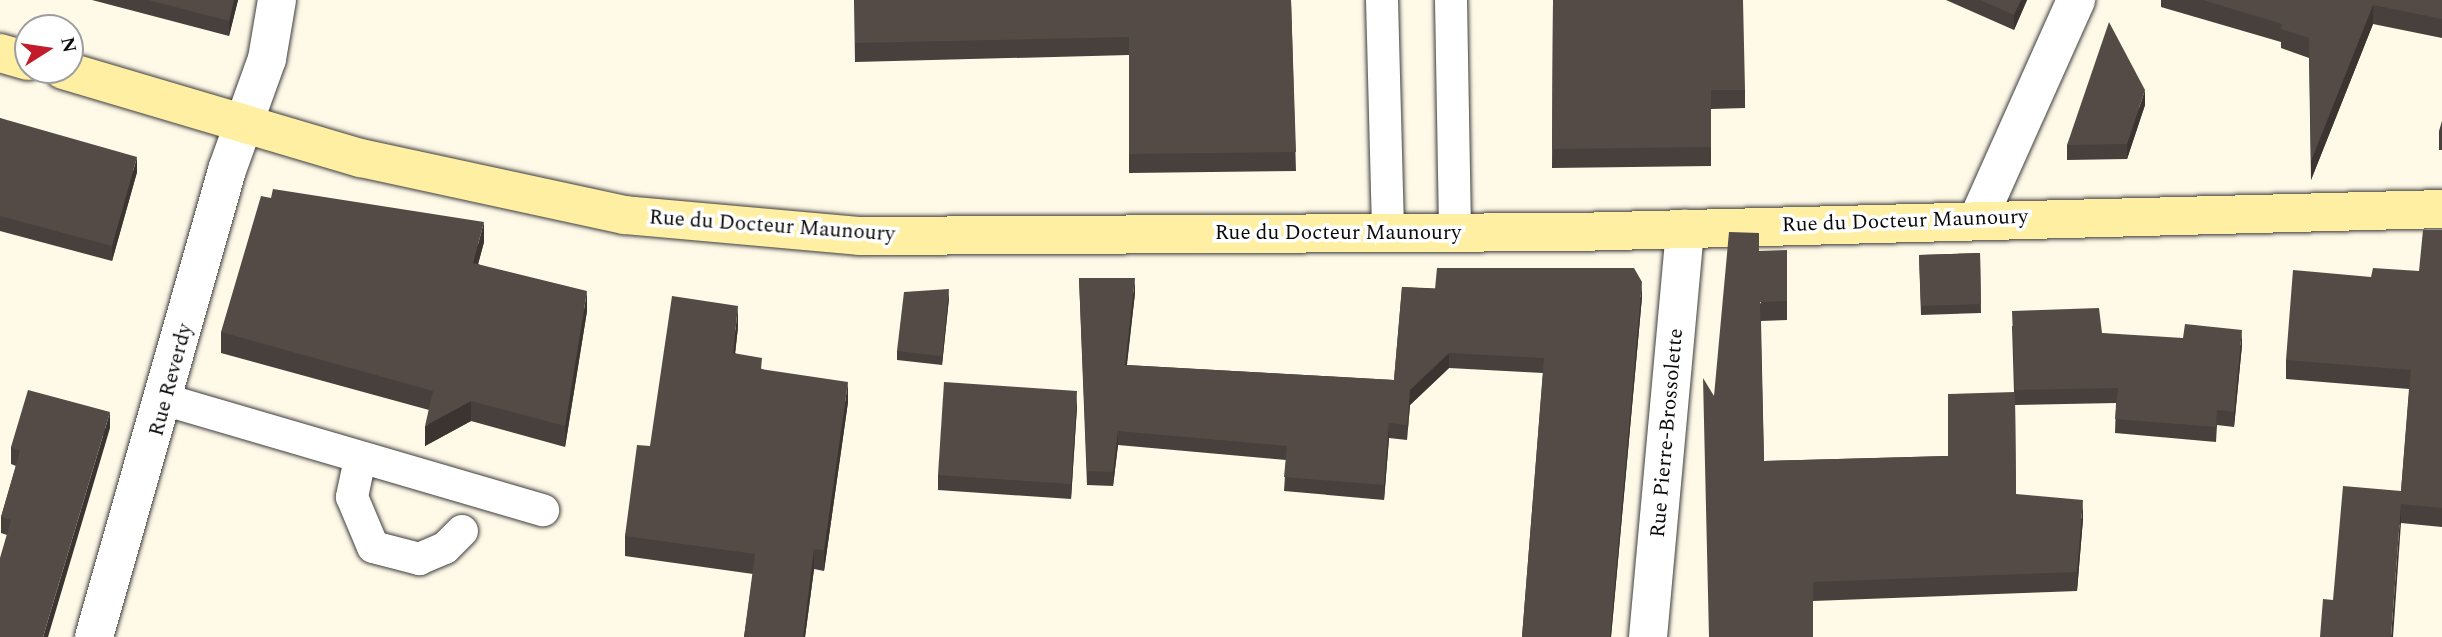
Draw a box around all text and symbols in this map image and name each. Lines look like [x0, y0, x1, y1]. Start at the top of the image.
north arrow [14, 14, 84, 84]
text: N [52, 34, 84, 56]
street label: Rue du Docteur Maunoury [1781, 204, 2029, 238]
street label: Rue du Docteur Maunoury [648, 205, 896, 247]
street label: Rue du Docteur Maunoury [1215, 220, 1461, 246]
street label: Rue Reverdy [144, 321, 198, 439]
street label: Rue Pierre-Brossolette [1645, 327, 1689, 539]

